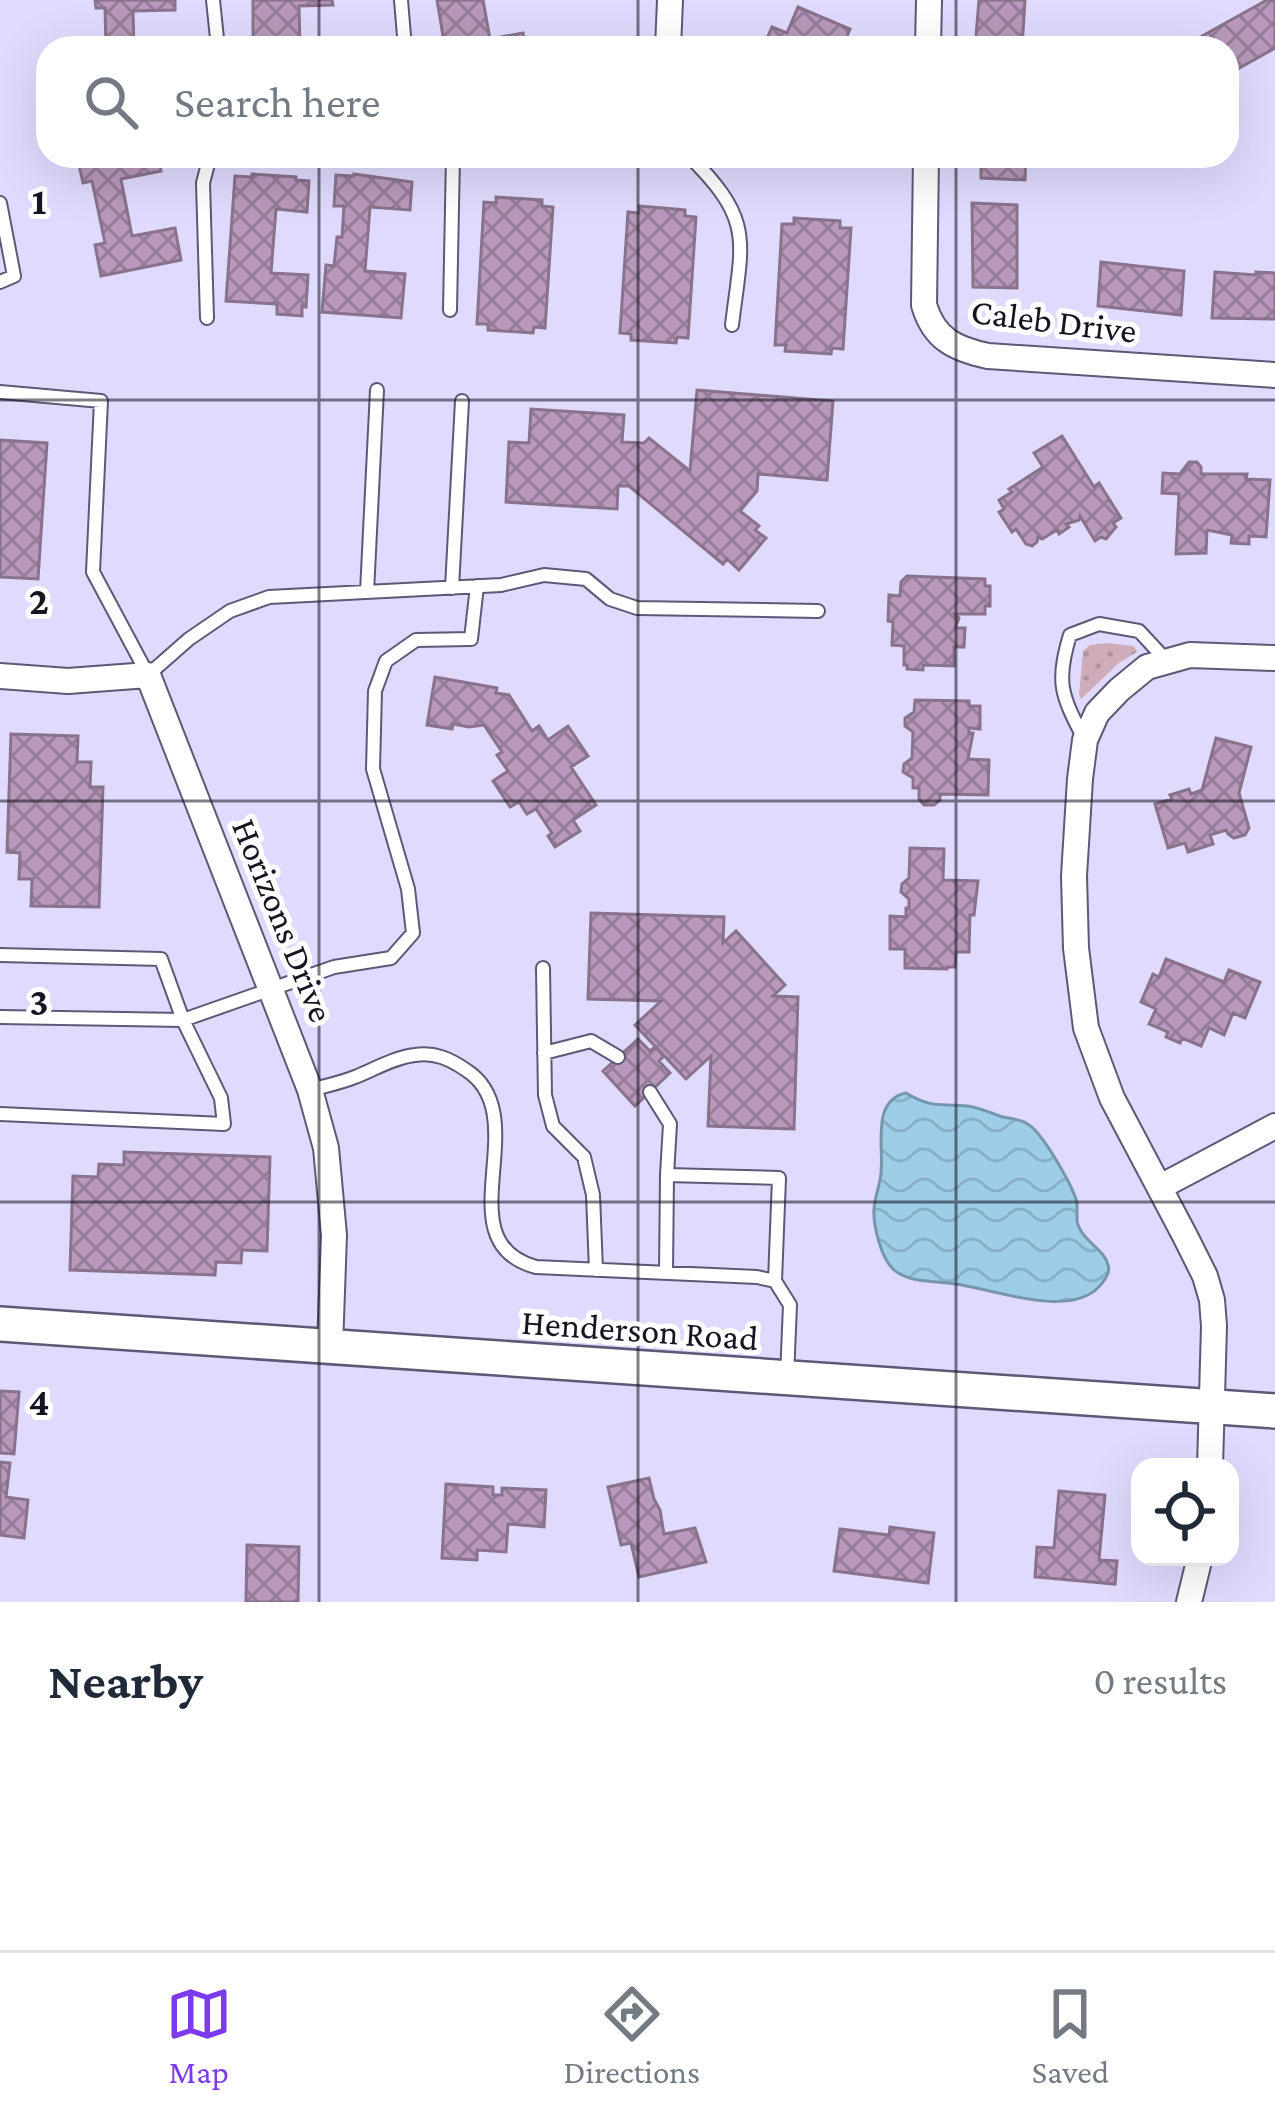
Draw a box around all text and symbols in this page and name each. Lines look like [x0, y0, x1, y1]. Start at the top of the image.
search box [36, 36, 1239, 168]
icon: search [78, 69, 144, 135]
text: Search here [174, 77, 381, 127]
text: 1 [32, 179, 46, 222]
street label: Caleb Drive [969, 291, 1139, 351]
text: 2 [29, 579, 49, 622]
street label: Horizons Drive [224, 813, 342, 1028]
text: 3 [29, 980, 49, 1023]
street label: Henderson Road [520, 1302, 760, 1358]
text: 4 [28, 1380, 50, 1423]
map controls [1131, 1458, 1239, 1566]
button: locate [1131, 1458, 1239, 1566]
text: Nearby [48, 1652, 203, 1709]
text: 0 results [1093, 1659, 1227, 1702]
tab: Map [166, 1981, 232, 2090]
tab: Directions [564, 1981, 700, 2090]
tab: Saved [1032, 1981, 1109, 2090]

